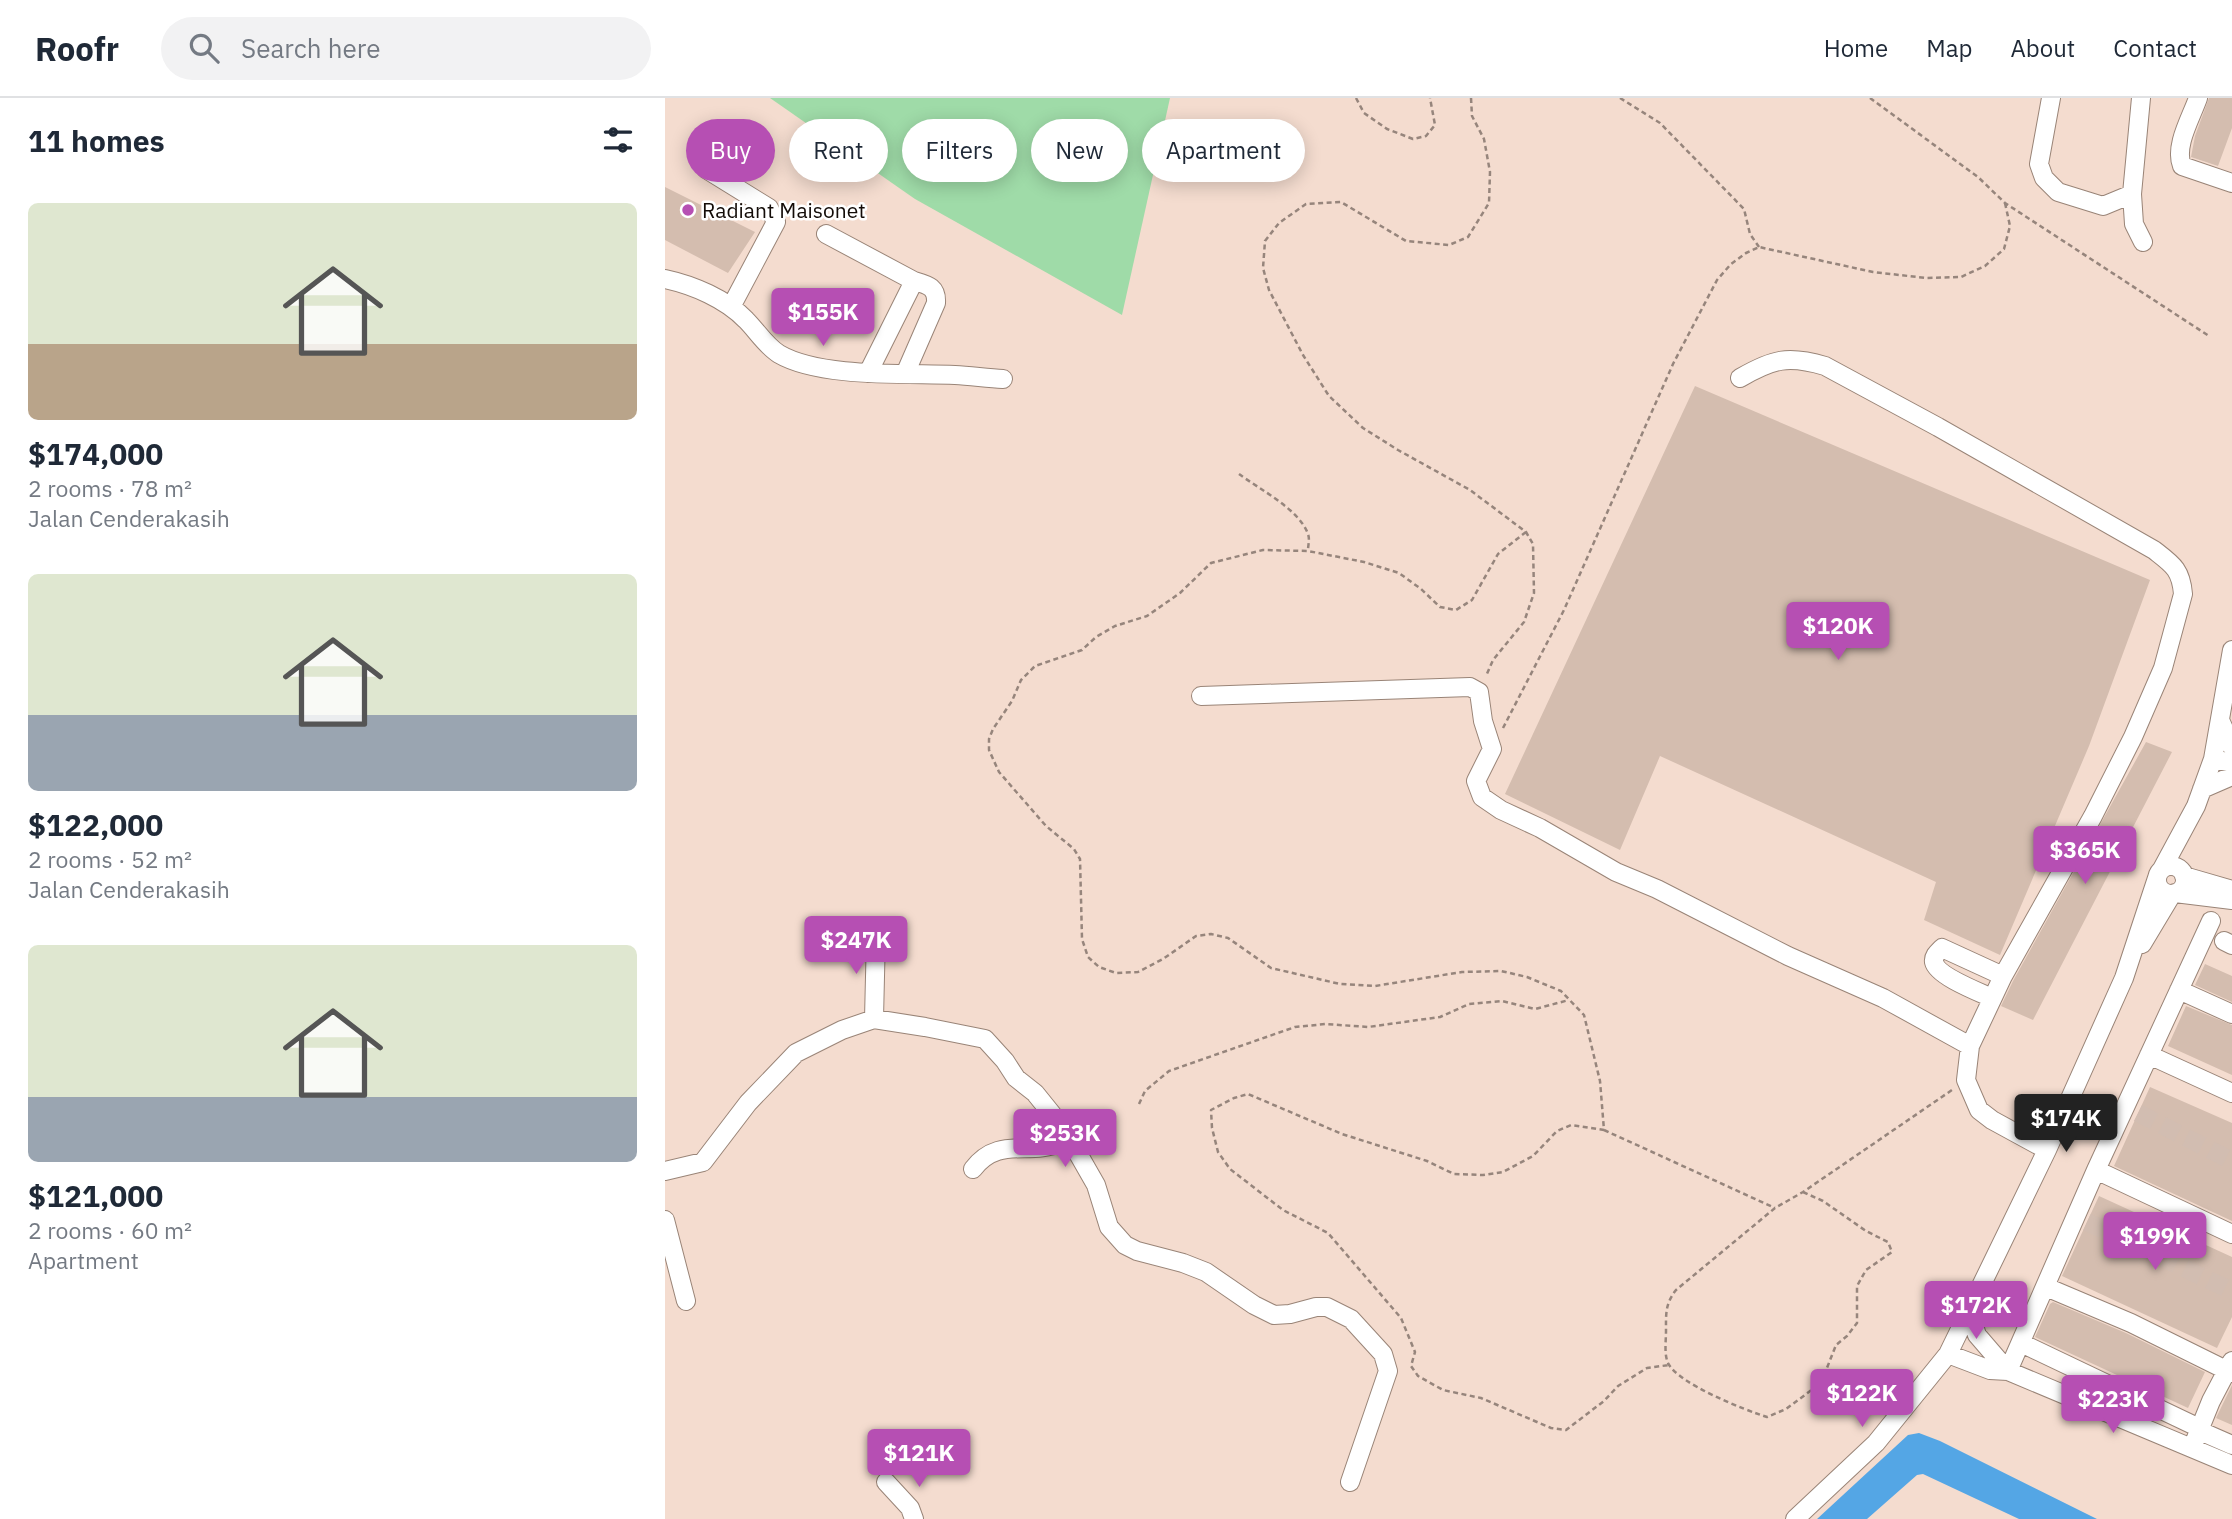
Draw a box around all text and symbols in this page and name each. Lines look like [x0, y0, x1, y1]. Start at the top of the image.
search box [161, 17, 651, 80]
text: Roofr [35, 27, 119, 70]
icon: search [185, 29, 223, 67]
text: Search here [241, 31, 380, 65]
text: Home [1824, 32, 1888, 64]
text: Map [1926, 32, 1972, 64]
text: About [2010, 32, 2075, 64]
text: Contact [2113, 32, 2197, 64]
chip: Buy [686, 119, 775, 182]
chip: Rent [789, 119, 888, 182]
chip: Filters [902, 119, 1017, 182]
chip: New [1031, 119, 1128, 182]
chip: Apartment [1142, 119, 1305, 182]
text: 11 homes [28, 121, 165, 160]
icon: filters [599, 121, 637, 159]
place label: Radiant Maisonet [702, 196, 866, 224]
marker: Radiant Maisonet [680, 202, 696, 218]
icon: home [270, 248, 396, 374]
pin: $155K [774, 288, 872, 348]
text: $155K [787, 296, 859, 326]
text: $174,000 [28, 434, 163, 473]
text: 2 rooms · 78 m² [28, 473, 192, 503]
text: Jalan Cenderakasih [28, 503, 230, 533]
pin: $120K [1789, 602, 1887, 662]
text: $120K [1802, 610, 1874, 640]
icon: home [270, 619, 396, 745]
text: $122,000 [28, 805, 163, 844]
pin: $365K [2036, 826, 2134, 886]
text: $365K [2049, 834, 2121, 864]
text: 2 rooms · 52 m² [28, 844, 192, 874]
text: Jalan Cenderakasih [28, 874, 230, 904]
pin: $247K [807, 916, 905, 976]
text: $247K [820, 924, 892, 954]
icon: home [270, 990, 396, 1116]
pin: $174K [2017, 1094, 2115, 1154]
text: $174K [2030, 1102, 2102, 1132]
pin: $253K [1016, 1110, 1114, 1169]
text: $253K [1029, 1117, 1101, 1147]
text: $121,000 [28, 1176, 163, 1215]
pin: $199K [2106, 1212, 2204, 1272]
text: 2 rooms · 60 m² [28, 1215, 192, 1245]
text: $199K [2119, 1220, 2191, 1250]
text: Apartment [28, 1245, 139, 1275]
pin: $172K [1927, 1282, 2025, 1341]
text: $172K [1940, 1289, 2012, 1319]
pin: $122K [1813, 1370, 1911, 1429]
pin: $223K [2064, 1376, 2162, 1435]
text: $122K [1826, 1377, 1898, 1407]
text: $223K [2077, 1383, 2149, 1413]
pin: $121K [870, 1430, 968, 1489]
text: $121K [883, 1437, 955, 1467]

